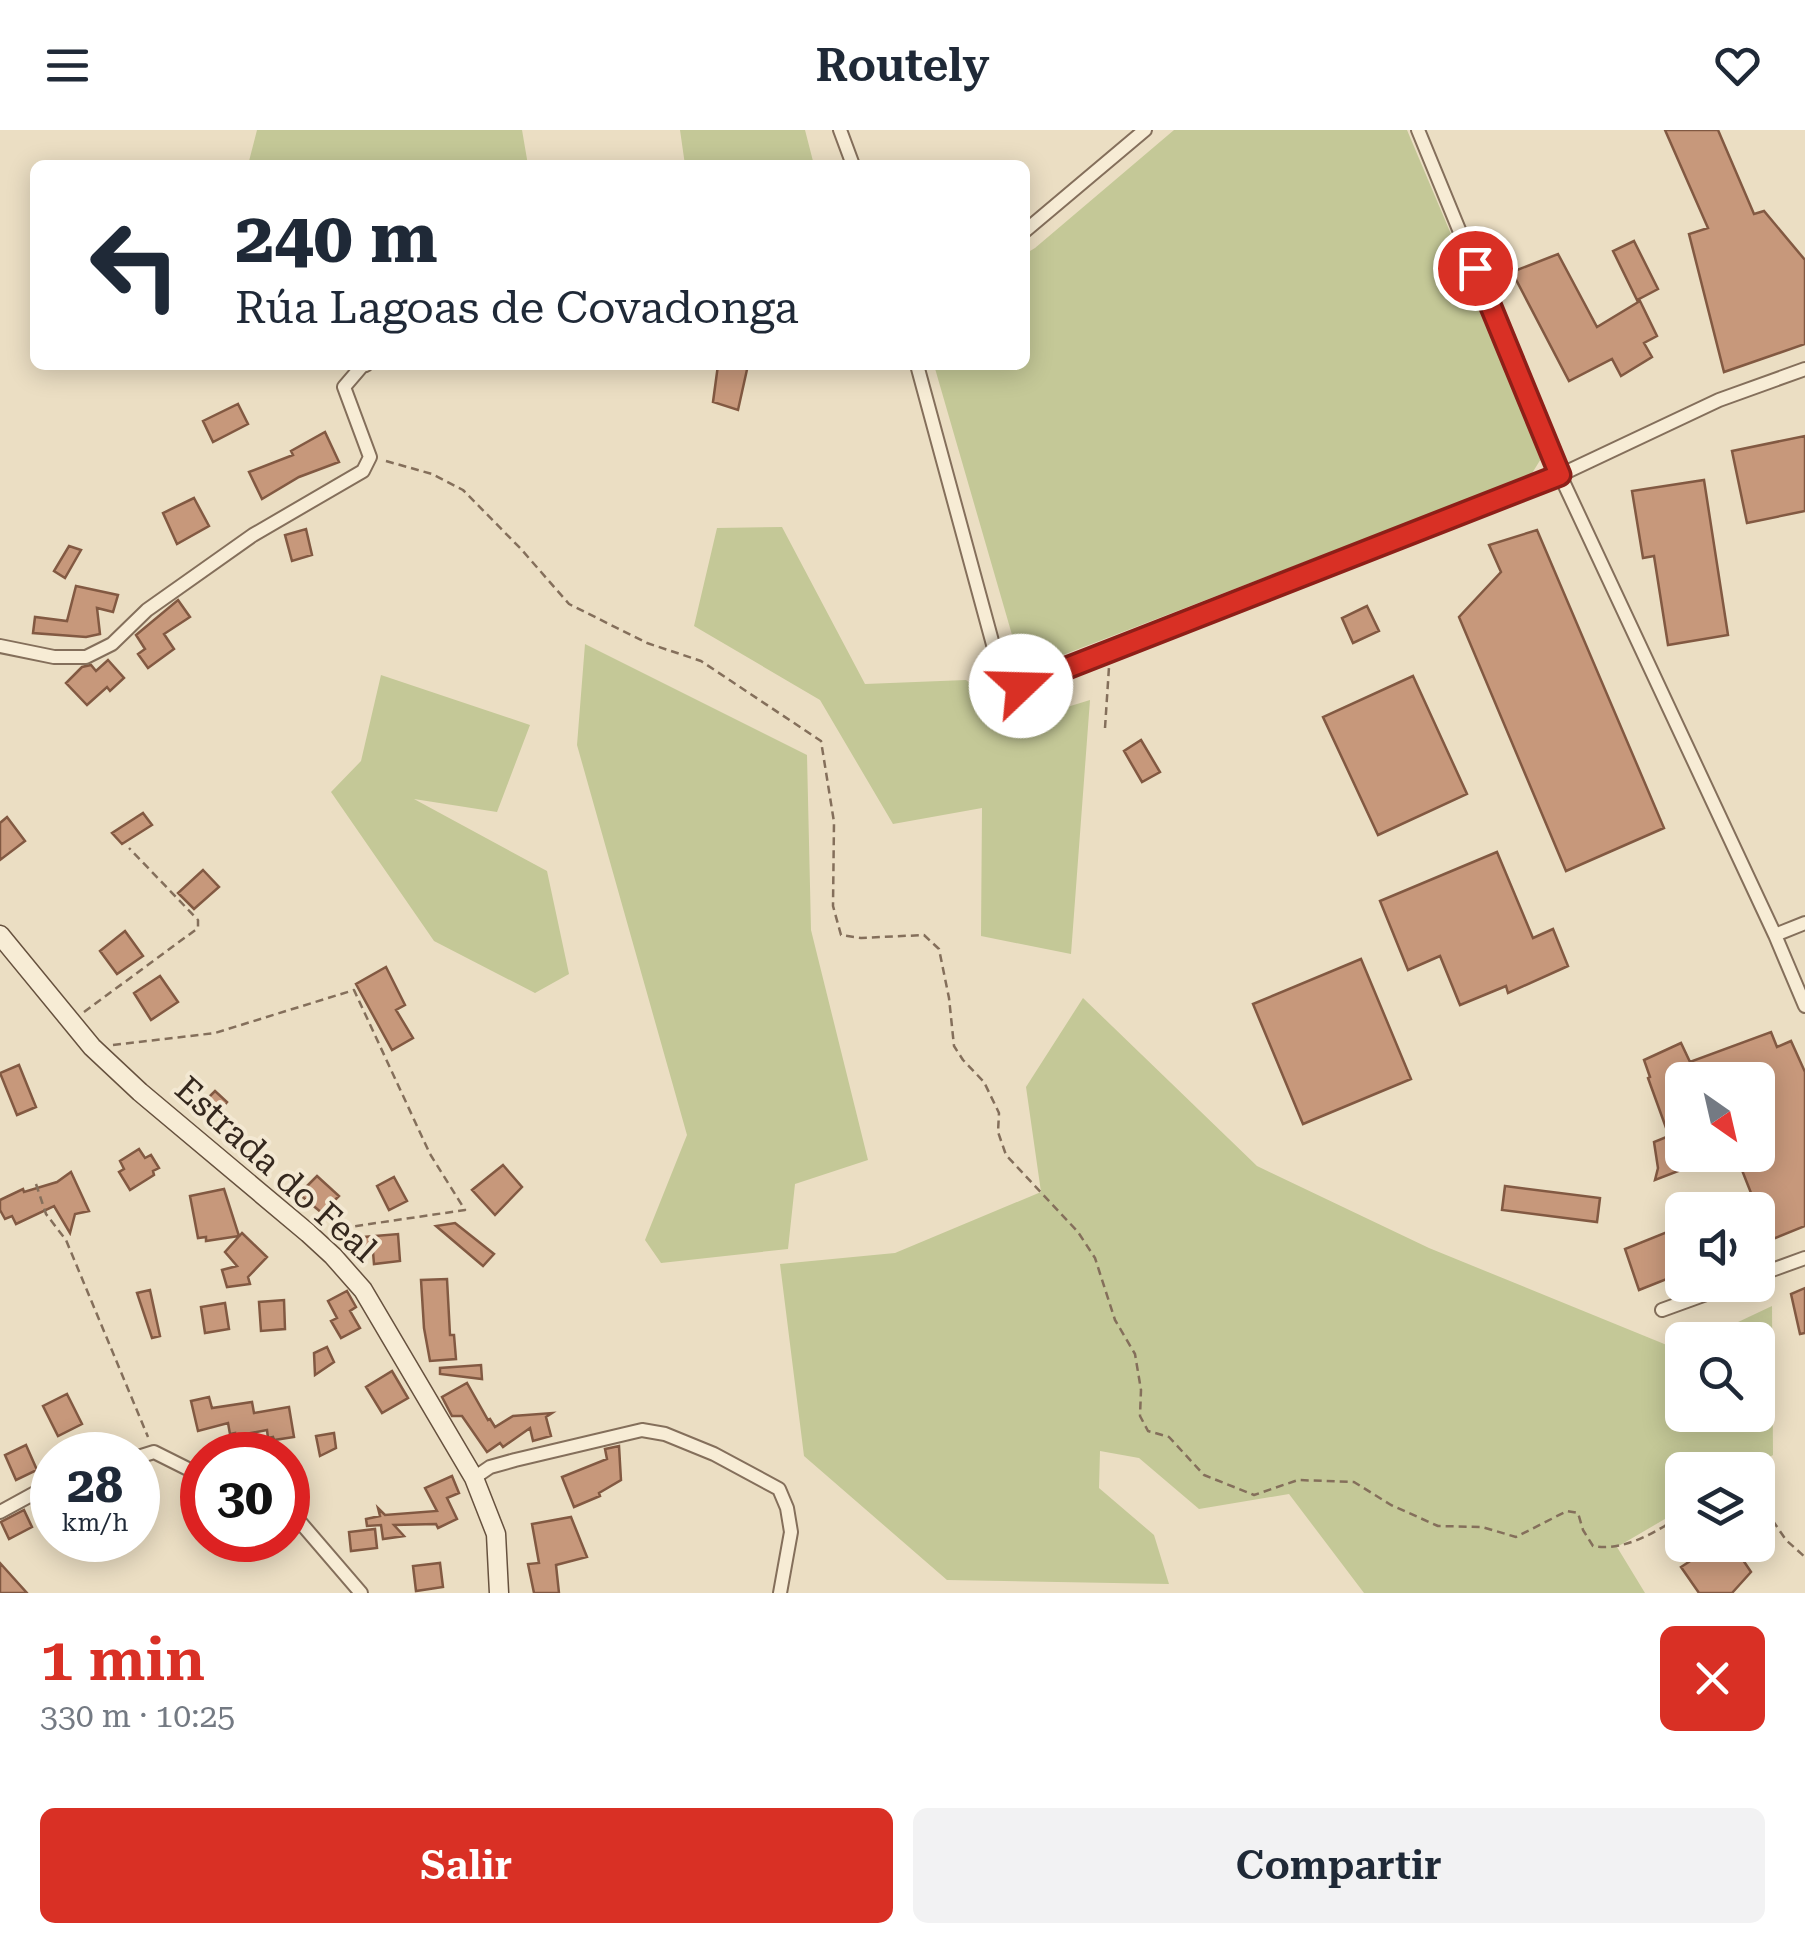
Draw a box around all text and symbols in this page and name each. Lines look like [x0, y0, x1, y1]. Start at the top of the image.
icon: menu [40, 38, 95, 93]
icon: heart [1710, 38, 1765, 93]
text: Routely [816, 39, 989, 92]
text: 240 m [235, 197, 438, 279]
icon: left [70, 200, 200, 330]
pin [1433, 226, 1518, 311]
icon: arrive [1448, 241, 1503, 296]
text: Rúa Lagoas de Covadonga [235, 281, 799, 334]
position arrow [969, 634, 1073, 738]
north arrow [1665, 1062, 1775, 1172]
map controls [1665, 1062, 1775, 1562]
street label: Estrada do Feal [167, 1068, 385, 1271]
button: sound [1665, 1192, 1775, 1302]
button: search [1665, 1322, 1775, 1432]
speed limit sign: 30 [180, 1432, 310, 1562]
button: layers [1665, 1452, 1775, 1562]
text: 28 [67, 1456, 123, 1514]
text: km/h [62, 1508, 128, 1537]
text: 1 min [40, 1624, 205, 1695]
button: close [1660, 1626, 1765, 1731]
text: 330 m · 10:25 [40, 1697, 235, 1735]
button: Salir [40, 1808, 893, 1923]
button: Compartir [913, 1808, 1765, 1923]

